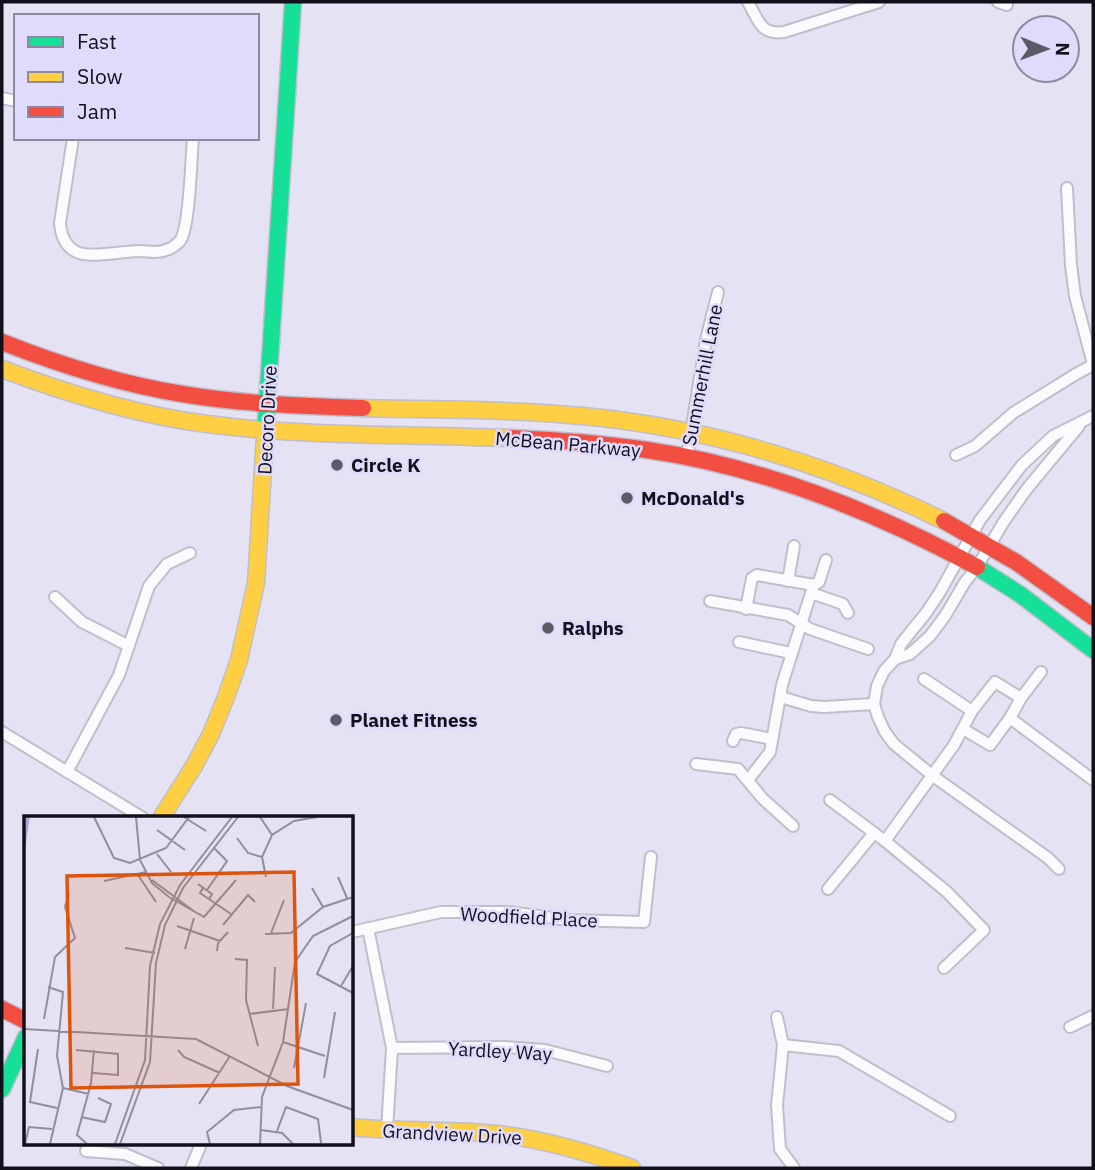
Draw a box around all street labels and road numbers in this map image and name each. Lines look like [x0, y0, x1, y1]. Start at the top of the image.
street label: Summerhill Lane [677, 302, 727, 448]
street label: Decoro Drive [252, 365, 282, 475]
street label: McBean Parkway [494, 426, 642, 462]
street label: Woodfield Place [460, 901, 598, 933]
street label: Yardley Way [447, 1036, 553, 1066]
street label: Grandview Drive [382, 1118, 522, 1150]

